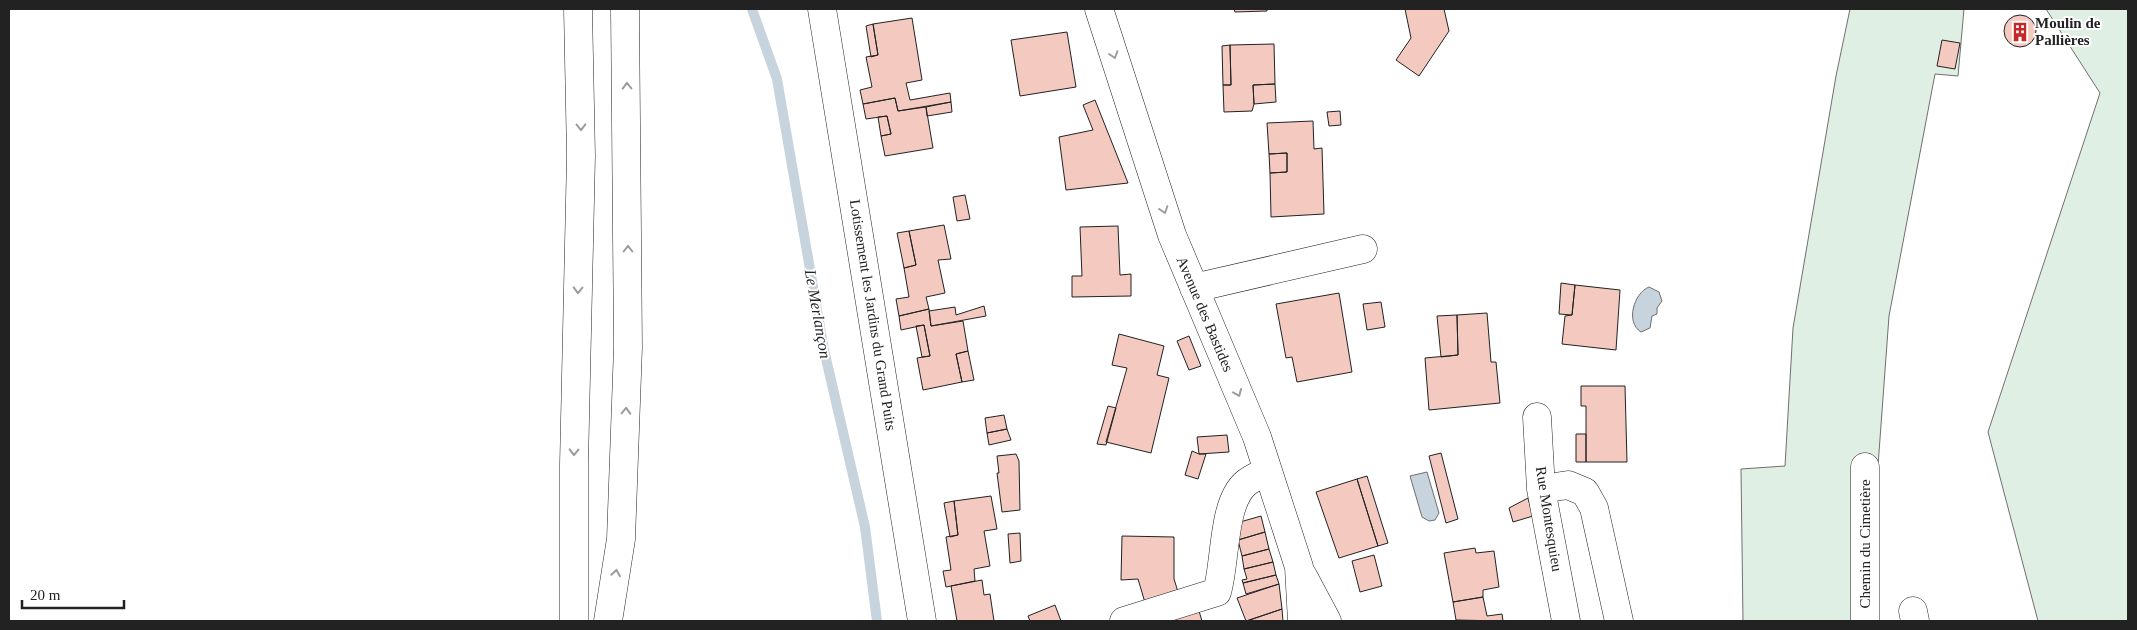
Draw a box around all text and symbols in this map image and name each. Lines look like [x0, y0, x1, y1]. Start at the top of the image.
place label: Moulin de Pallières [2035, 15, 2101, 48]
building icon: Moulin de Pallières [2009, 21, 2031, 43]
one-way arrow [1108, 50, 1118, 59]
one-way arrow [622, 82, 632, 90]
one-way arrow [576, 124, 586, 132]
street label: Lotissement les Jardins du Grand Puits [847, 198, 899, 432]
one-way arrow [1158, 205, 1168, 213]
one-way arrow [623, 244, 633, 252]
street label: Avenue des Bastides [1173, 254, 1237, 374]
water label: Le Merlançon [801, 267, 834, 360]
one-way arrow [573, 286, 583, 294]
one-way arrow [1232, 388, 1243, 397]
one-way arrow [621, 407, 631, 414]
one-way arrow [569, 449, 579, 457]
street label: Rue Montesquieu [1533, 465, 1565, 573]
street label: Chemin du Cimetière [1857, 479, 1873, 609]
one-way arrow [610, 569, 621, 577]
scale bar [22, 578, 125, 610]
text: 20 m [30, 587, 61, 603]

